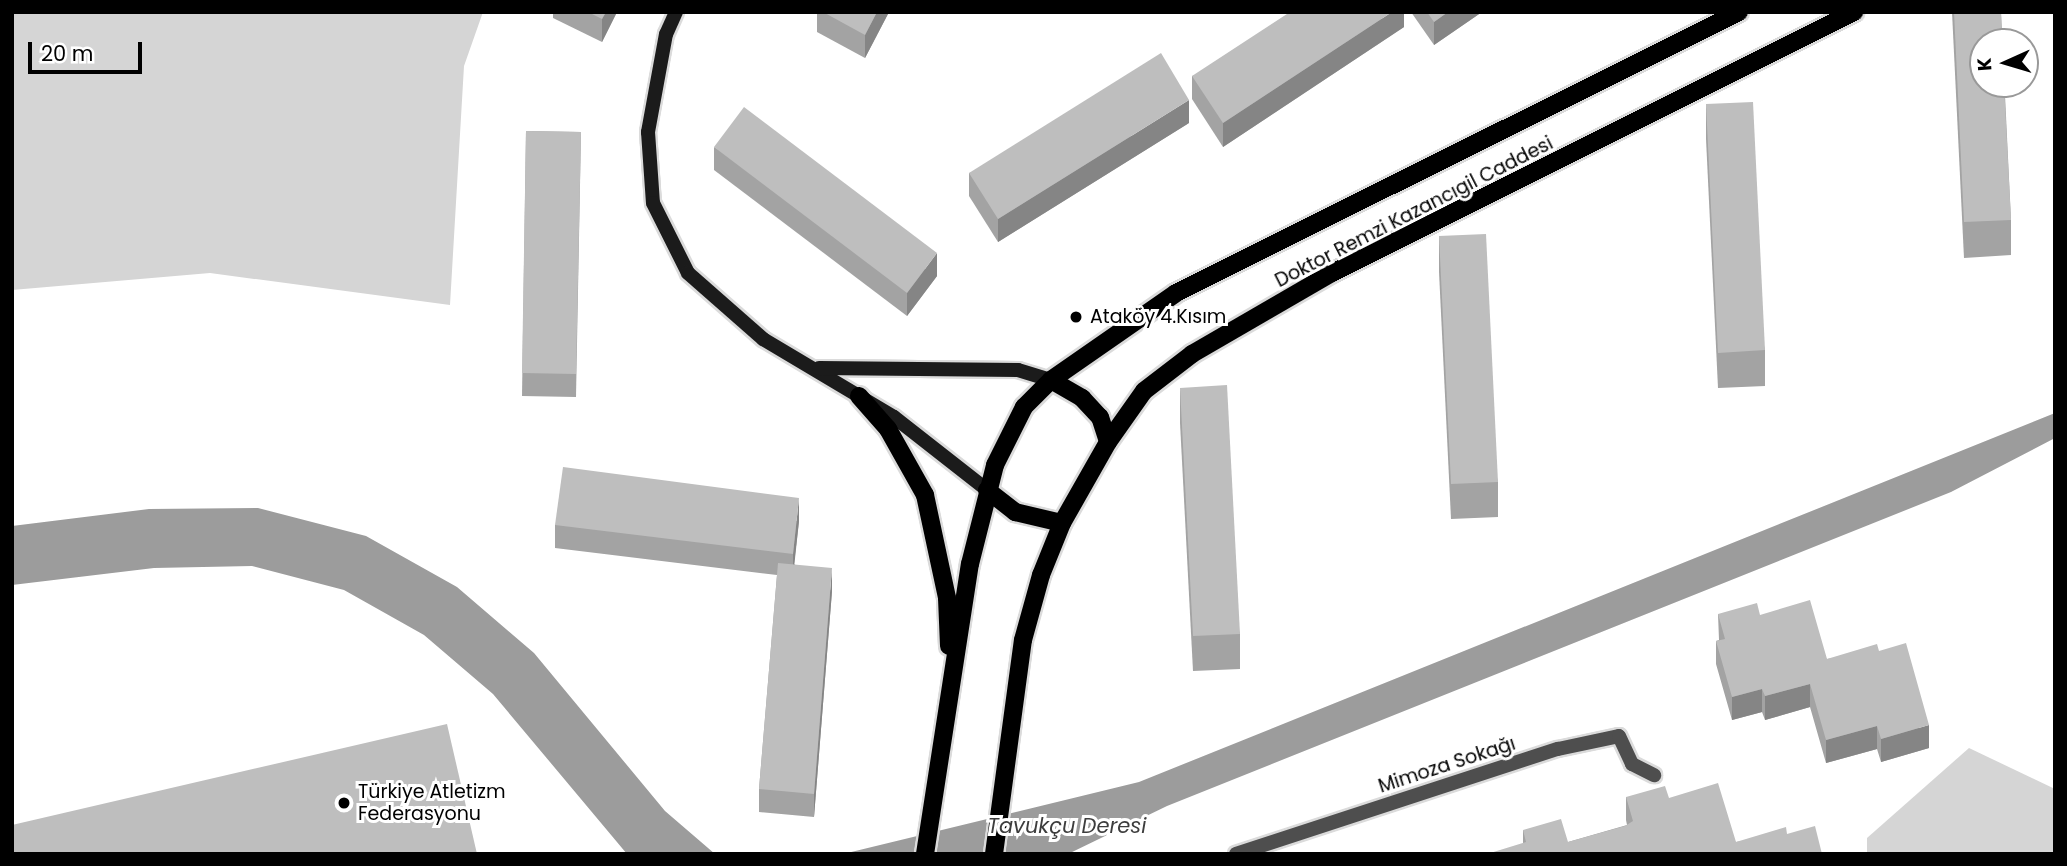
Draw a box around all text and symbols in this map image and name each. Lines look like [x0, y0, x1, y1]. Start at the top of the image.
scale bar [32, 28, 145, 72]
north arrow [1969, 28, 2039, 98]
text: 20 m [41, 39, 94, 68]
text: K [1971, 57, 1998, 72]
street label: Doktor Remzi Kazancıgil Caddesi [1271, 132, 1557, 292]
place label: Ataköy 4.Kısım [1090, 306, 1226, 328]
marker: Ataköy 4.Kısım [1068, 309, 1084, 325]
street label: Mimoza Sokağı [1376, 732, 1518, 798]
place label: Türkiye Atletizm Federasyonu [358, 781, 506, 825]
marker: Türkiye Atletizm Federasyonu [336, 795, 352, 811]
water label: Tavukçu Deresi [988, 813, 1146, 839]

